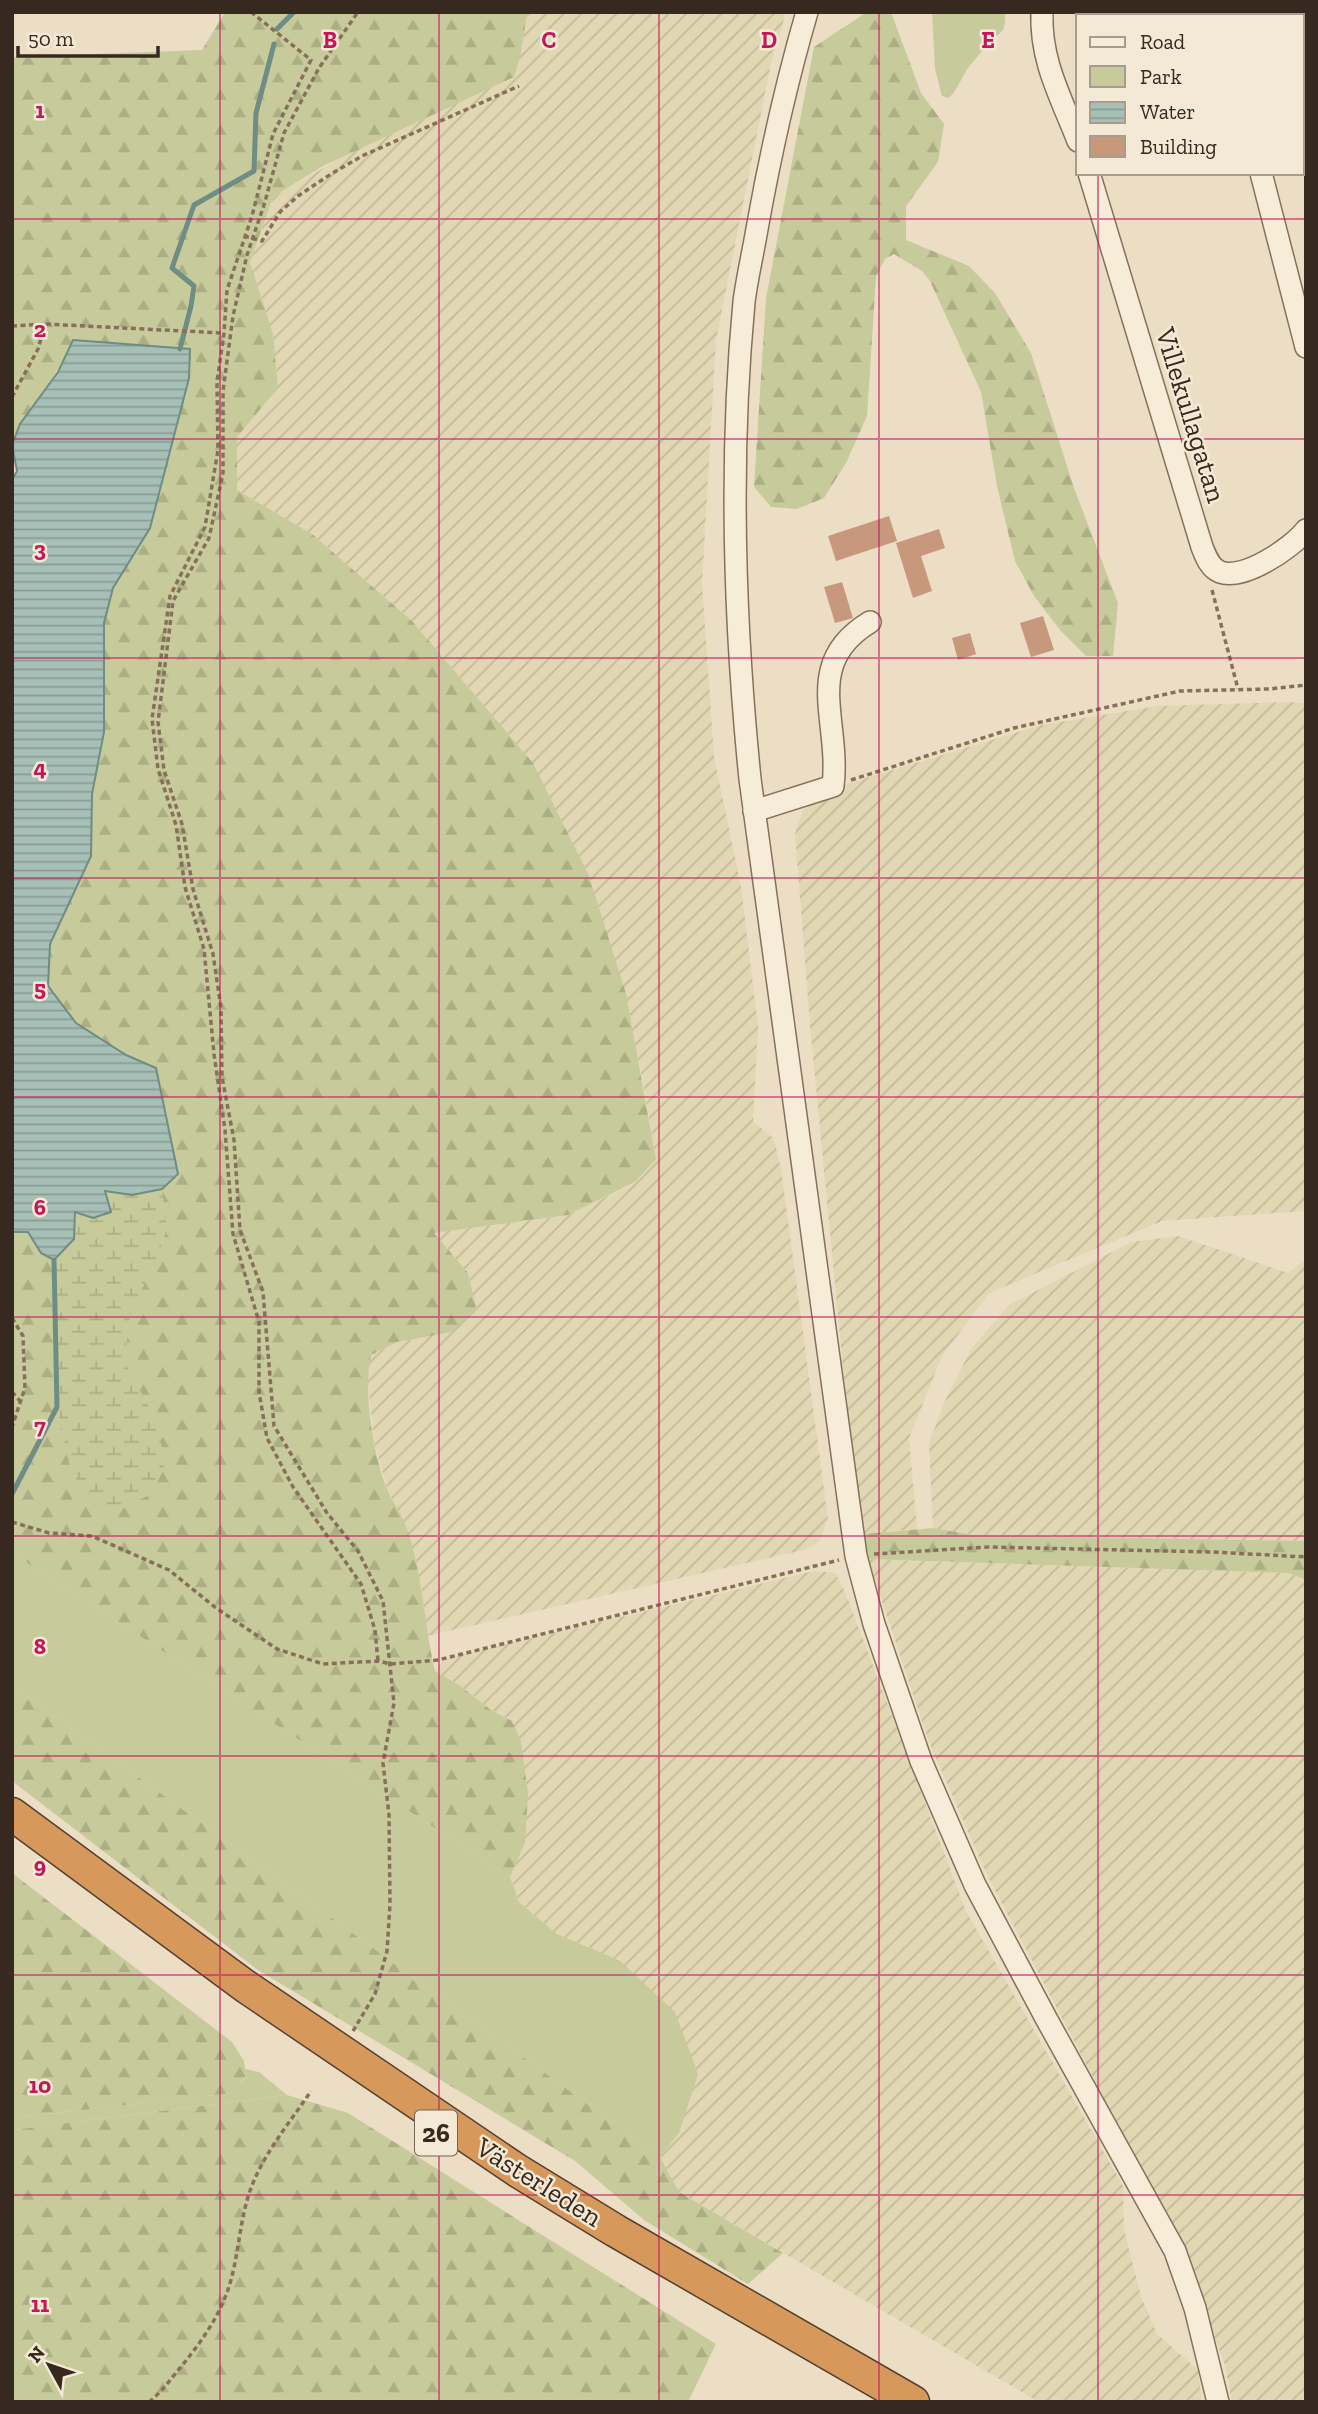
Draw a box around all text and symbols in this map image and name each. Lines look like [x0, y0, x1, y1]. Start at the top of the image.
scale bar [18, 14, 158, 58]
legend [1076, 14, 1304, 175]
text: 50 m [28, 26, 74, 51]
text: B [323, 26, 337, 54]
text: C [542, 26, 556, 54]
text: D [761, 26, 777, 54]
text: E [981, 26, 995, 54]
text: Road [1140, 29, 1186, 54]
text: Park [1140, 64, 1182, 89]
text: 1 [35, 96, 45, 124]
text: Water [1140, 99, 1195, 124]
text: Building [1140, 134, 1217, 159]
text: 2 [34, 315, 46, 343]
street label: Villekullagatan [1148, 323, 1233, 506]
text: 3 [34, 535, 46, 563]
text: 4 [33, 754, 47, 782]
text: 5 [34, 974, 46, 1002]
text: 6 [34, 1193, 46, 1221]
text: 7 [34, 1412, 46, 1440]
text: 8 [34, 1632, 46, 1660]
text: 9 [34, 1851, 46, 1879]
text: 10 [29, 2071, 51, 2099]
road number: 26 [415, 2110, 457, 2156]
street label: Västerleden [469, 2130, 608, 2234]
text: 11 [31, 2290, 49, 2318]
north arrow [14, 2330, 84, 2400]
text: N [23, 2341, 50, 2367]

